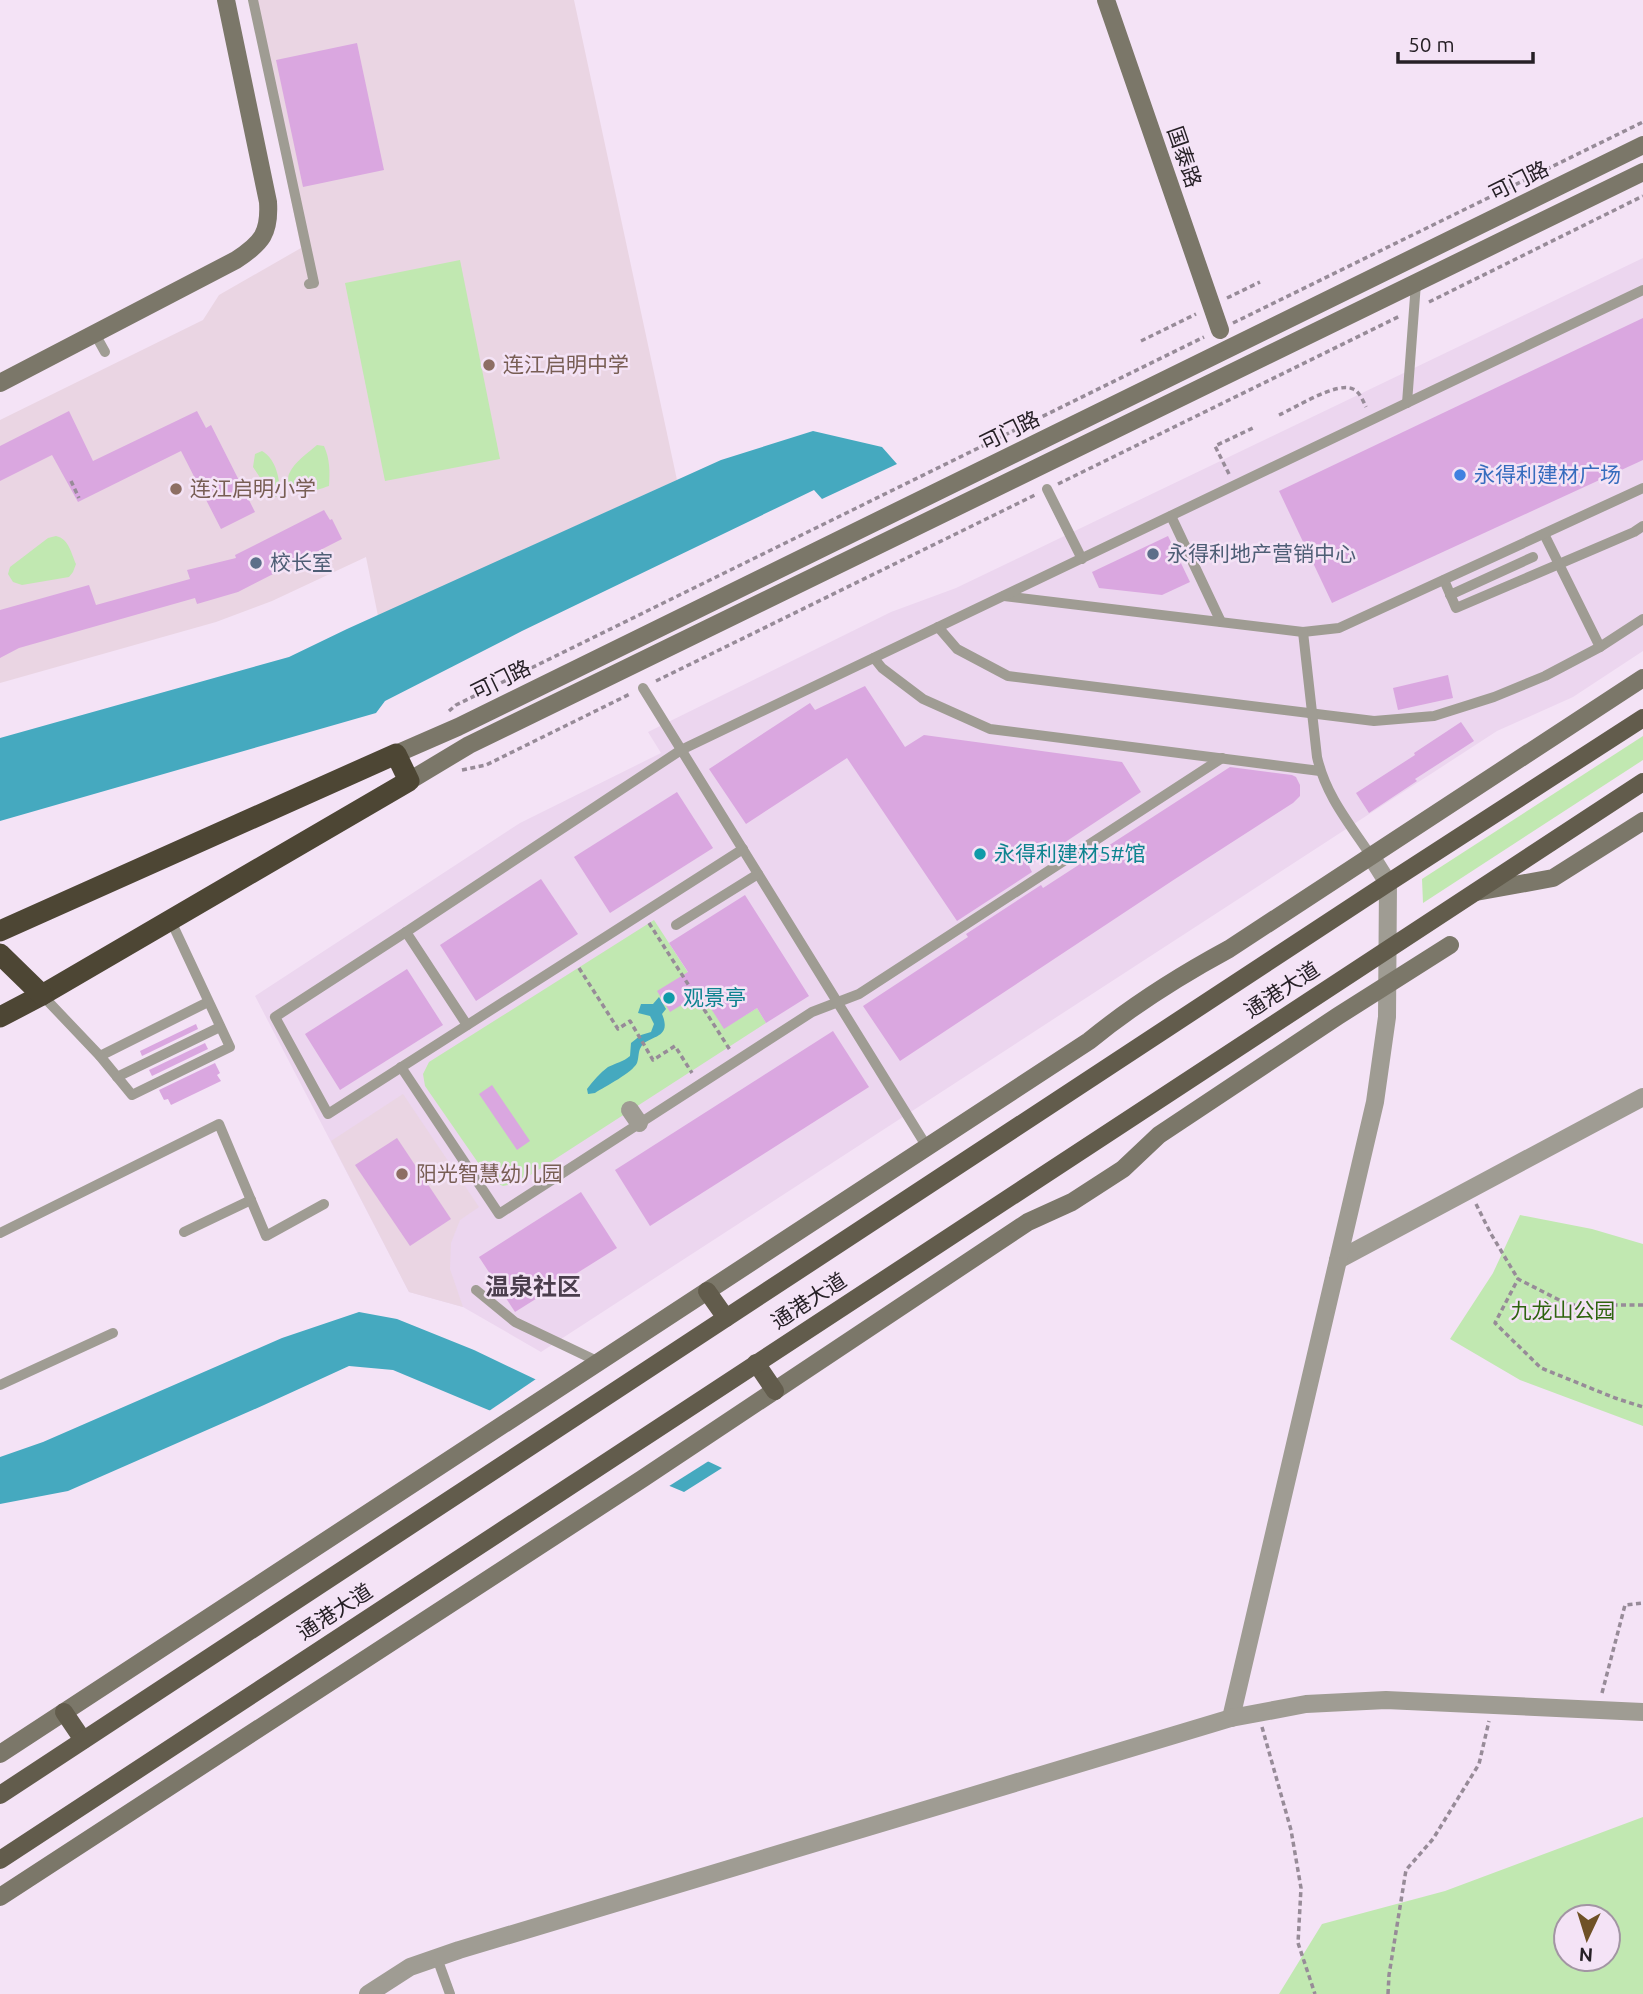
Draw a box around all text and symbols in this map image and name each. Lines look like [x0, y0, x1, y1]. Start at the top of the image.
scale bar [1398, 21, 1533, 65]
text: 50 m [1408, 32, 1455, 56]
street label: 国泰路 [1163, 123, 1207, 190]
street label: 可门路 [1485, 156, 1552, 205]
place label: 连江启明中学 [503, 352, 629, 376]
marker: 连江启明中学 [481, 357, 497, 373]
street label: 可门路 [976, 406, 1043, 455]
place label: 永得利建材广场 [1474, 462, 1621, 486]
marker: 永得利建材广场 [1452, 467, 1468, 483]
place label: 连江启明小学 [190, 476, 316, 500]
marker: 连江启明小学 [168, 481, 184, 497]
place label: 永得利地产营销中心 [1167, 541, 1356, 565]
marker: 永得利地产营销中心 [1145, 546, 1161, 562]
place label: 校长室 [270, 550, 333, 574]
marker: 校长室 [248, 555, 264, 571]
street label: 可门路 [467, 655, 534, 704]
place label: 永得利建材5#馆 [994, 841, 1146, 865]
marker: 永得利建材5#馆 [972, 846, 988, 862]
street label: 通港大道 [1240, 956, 1323, 1022]
place label: 观景亭 [683, 985, 746, 1009]
marker: 观景亭 [661, 990, 677, 1006]
place label: 阳光智慧幼儿园 [416, 1161, 563, 1185]
marker: 阳光智慧幼儿园 [394, 1166, 410, 1182]
street label: 通港大道 [767, 1267, 850, 1333]
district label: 温泉社区 [485, 1273, 581, 1300]
park label: 九龙山公园 [1511, 1298, 1616, 1322]
street label: 通港大道 [293, 1578, 376, 1644]
north arrow [1552, 1903, 1622, 1973]
text: N [1578, 1943, 1594, 1966]

